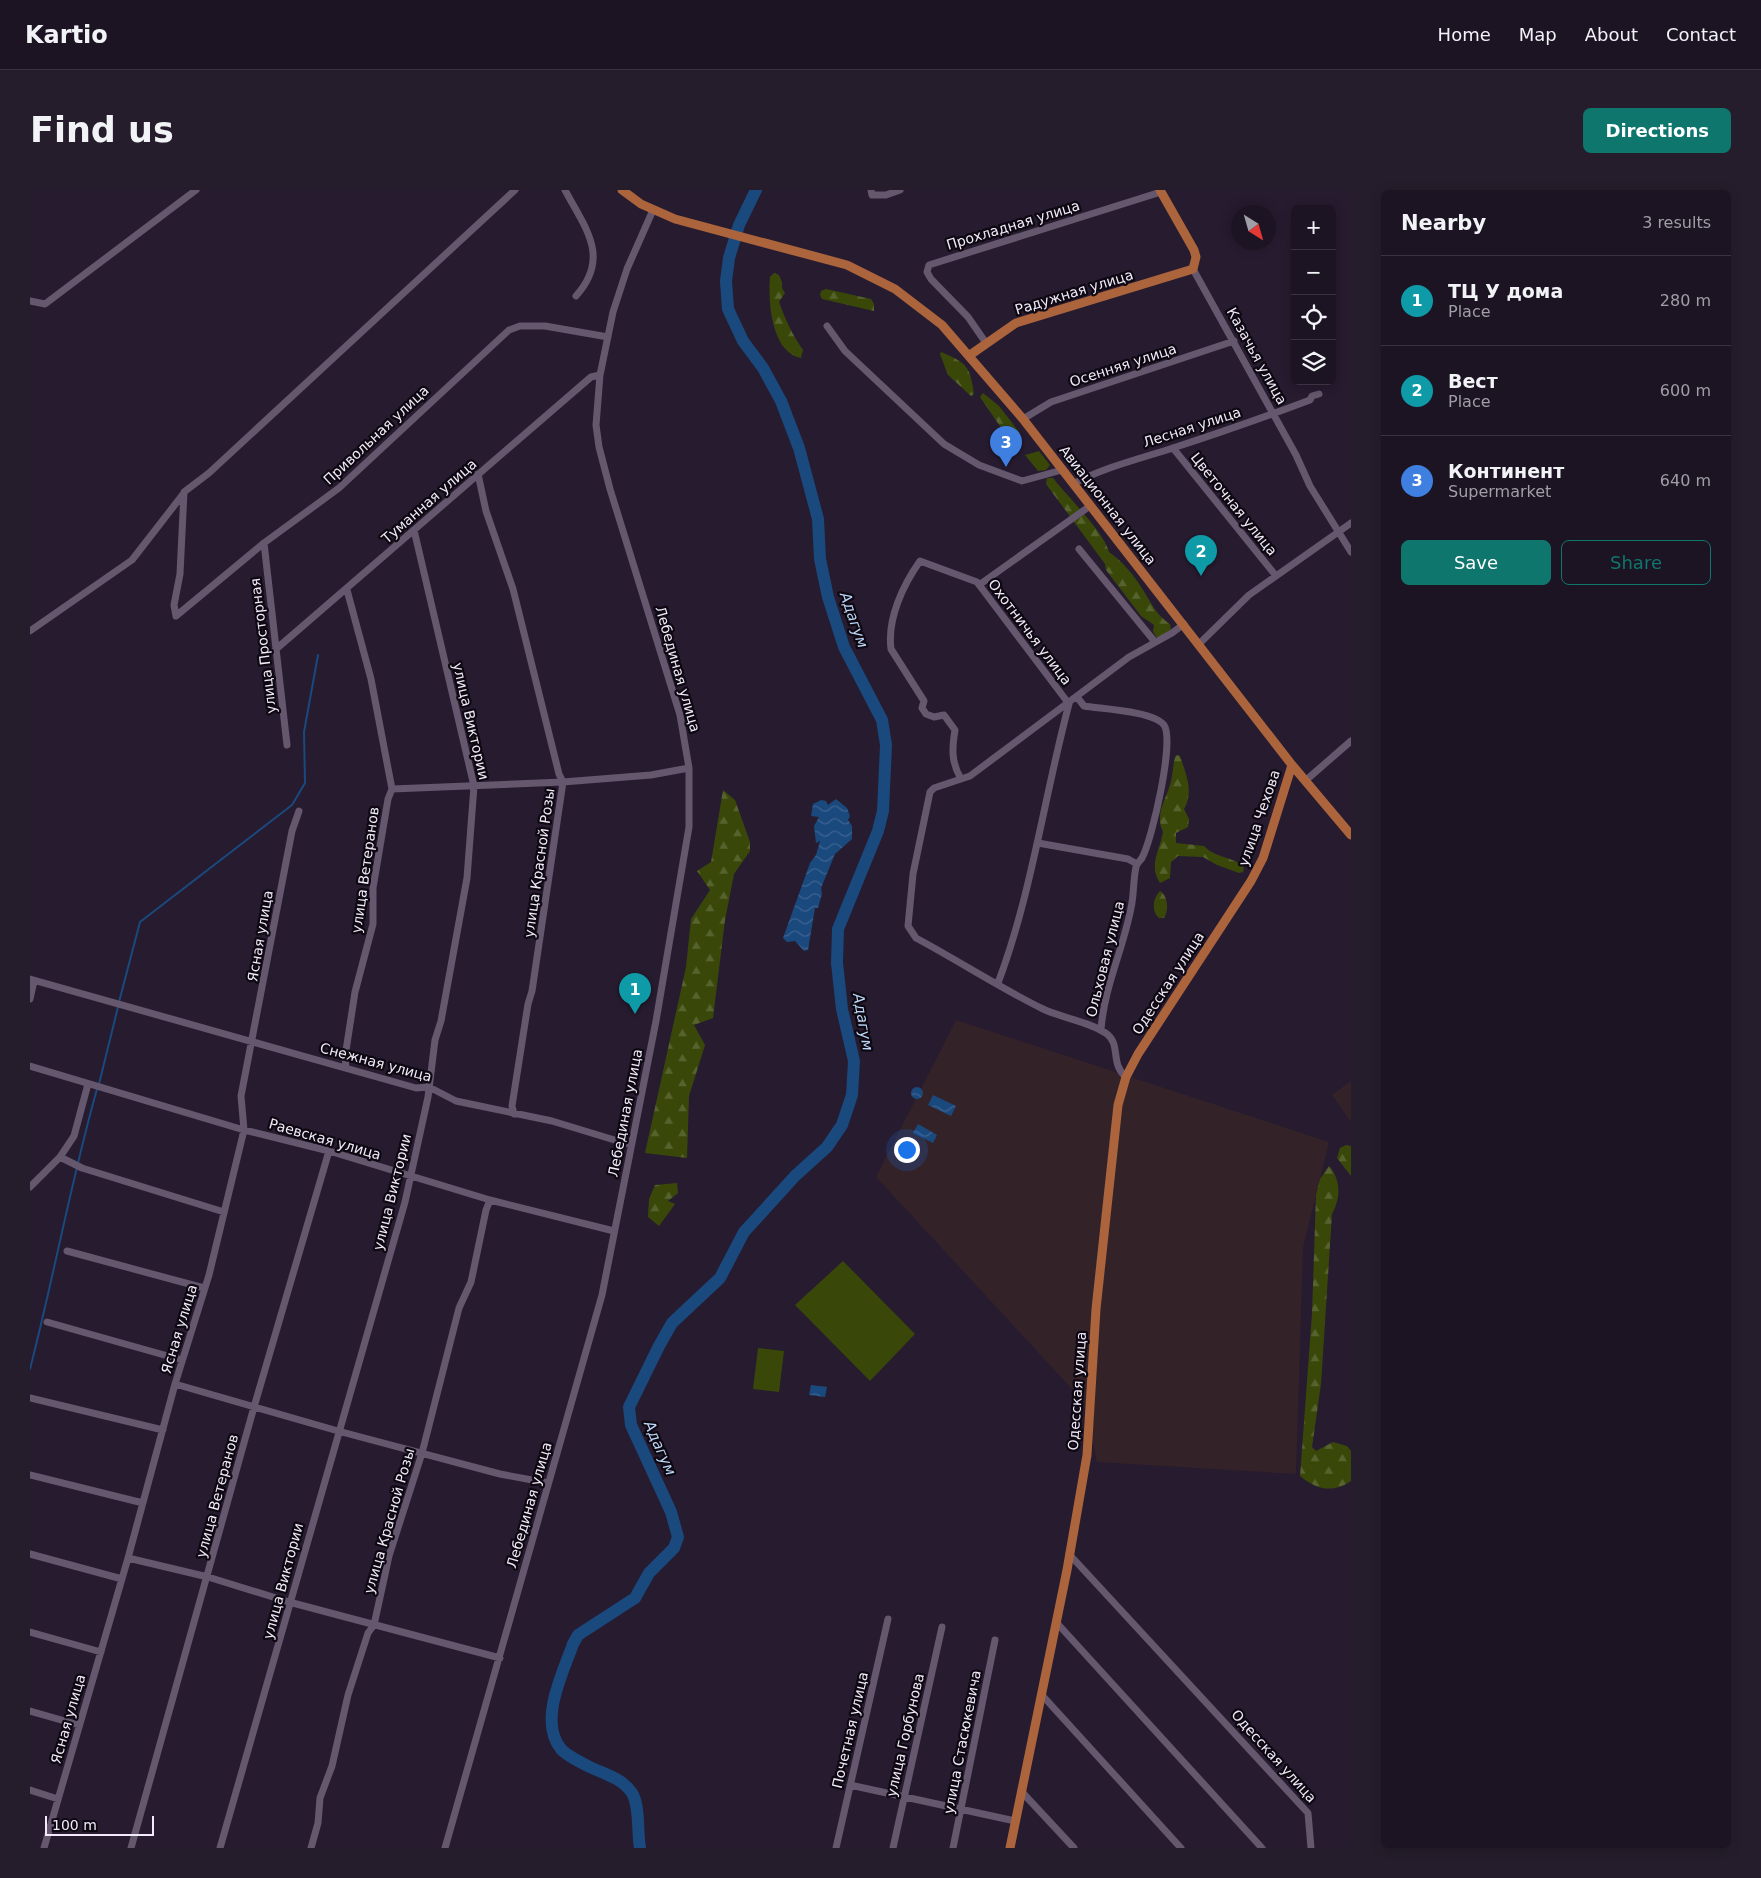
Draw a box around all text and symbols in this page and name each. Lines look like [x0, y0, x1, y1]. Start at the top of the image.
text: Kartio [25, 21, 108, 49]
text: Home [1438, 24, 1491, 45]
text: Map [1519, 24, 1557, 45]
text: About [1585, 24, 1638, 45]
text: Contact [1666, 24, 1736, 45]
button: Directions [1583, 108, 1731, 153]
text: Find us [30, 110, 174, 150]
street label: Прохладная улица [944, 197, 1082, 253]
north arrow [1231, 205, 1276, 250]
map controls [1291, 205, 1336, 385]
button: + [1291, 205, 1336, 250]
text: Nearby [1401, 211, 1486, 235]
text: 3 results [1642, 213, 1711, 232]
button: − [1291, 250, 1336, 295]
street label: Радужная улица [1013, 266, 1135, 318]
text: ТЦ У дома [1448, 280, 1563, 302]
text: 1 [1411, 291, 1423, 310]
text: 280 m [1660, 291, 1711, 310]
button: locate [1291, 295, 1336, 340]
text: Place [1448, 302, 1491, 321]
street label: Казачья улица [1224, 305, 1290, 407]
street label: Осенняя улица [1068, 340, 1178, 390]
button: layers [1291, 340, 1336, 385]
text: Вест [1448, 370, 1498, 392]
text: 2 [1411, 381, 1423, 400]
text: 600 m [1660, 381, 1711, 400]
street label: Привольная улица [320, 382, 432, 488]
text: Place [1448, 392, 1491, 411]
street label: Лесная улица [1141, 404, 1243, 450]
pin: 3 [990, 426, 1022, 467]
street label: Авиационная улица [1056, 442, 1160, 568]
street label: Цветочная улица [1188, 449, 1280, 559]
street label: Туманная улица [378, 456, 480, 547]
text: Континент [1448, 460, 1564, 482]
text: 3 [1411, 471, 1423, 490]
text: 640 m [1660, 471, 1711, 490]
text: Supermarket [1448, 482, 1551, 501]
pin: 2 [1185, 535, 1217, 576]
button: Save [1401, 540, 1551, 585]
button: Share [1561, 540, 1711, 585]
street label: Охотничья улица [985, 576, 1075, 688]
street label: улица Просторная [247, 577, 279, 715]
water label: Адагум [836, 589, 872, 650]
street label: Лебединая улица [652, 604, 704, 734]
street label: улица Виктории [450, 661, 492, 781]
street label: улица Чехова [1235, 768, 1283, 868]
street label: улица Красной Розы [521, 787, 557, 939]
street label: улица Ветеранов [348, 806, 382, 934]
street label: Ясная улица [244, 889, 276, 983]
street label: Ольховая улица [1083, 899, 1127, 1019]
street label: Одесская улица [1129, 929, 1207, 1037]
pin: 1 [619, 973, 651, 1014]
water label: Адагум [849, 991, 877, 1052]
street label: Снежная улица [318, 1039, 434, 1085]
street label: Лебединая улица [605, 1048, 645, 1178]
street label: Раевская улица [267, 1115, 383, 1163]
street label: улица Виктории [370, 1132, 414, 1252]
your location [894, 1137, 920, 1163]
street label: Ясная улица [158, 1282, 200, 1376]
street label: Одесская улица [1065, 1331, 1089, 1451]
water label: Адагум [640, 1417, 680, 1478]
street label: улица Ветеранов [193, 1432, 241, 1560]
street label: Лебединая улица [503, 1440, 555, 1570]
street label: улица Красной Розы [361, 1446, 417, 1596]
street label: улица Виктории [260, 1521, 306, 1641]
street label: улица Стасюкевича [940, 1669, 984, 1815]
street label: Почетная улица [829, 1670, 871, 1790]
street label: Ясная улица [48, 1672, 88, 1766]
street label: улица Горбунова [883, 1672, 927, 1798]
street label: Одесская улица [1228, 1706, 1320, 1806]
scale bar [45, 1813, 154, 1836]
text: 100 m [52, 1817, 97, 1833]

